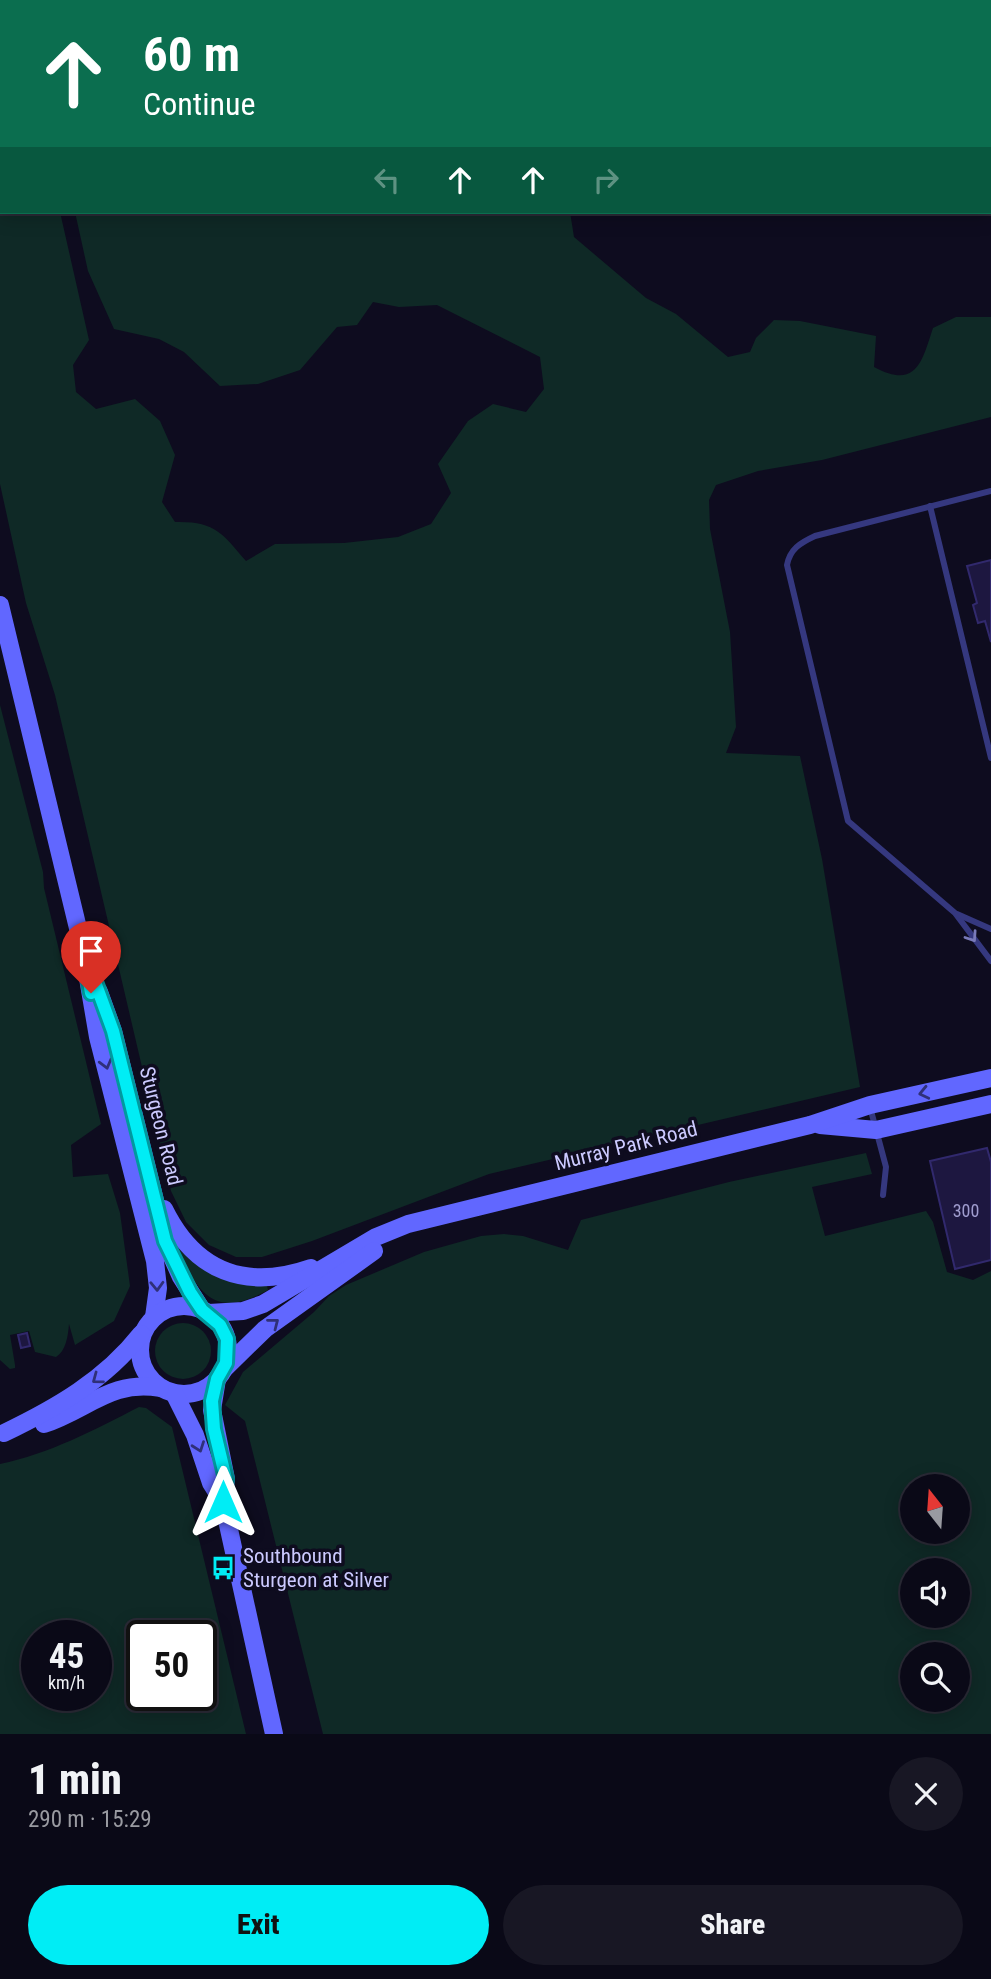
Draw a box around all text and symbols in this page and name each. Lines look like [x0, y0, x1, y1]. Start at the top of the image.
text: 60 m [143, 26, 240, 83]
icon: ahead [28, 28, 119, 119]
text: Continue [143, 85, 255, 123]
icon: left [368, 161, 406, 199]
icon: ahead [441, 161, 479, 199]
icon: ahead [514, 161, 552, 199]
icon: right [587, 161, 625, 199]
pin [61, 921, 121, 993]
one-way arrow [964, 929, 976, 942]
icon: arrive [72, 932, 110, 970]
one-way arrow [97, 1058, 112, 1070]
street label: Sturgeon Road [135, 1064, 187, 1188]
one-way arrow [919, 1084, 931, 1099]
street label: Murray Park Road [552, 1117, 700, 1175]
house number: 300 [953, 1200, 979, 1221]
one-way arrow [149, 1281, 165, 1291]
one-way arrow [266, 1318, 279, 1331]
one-way arrow [92, 1370, 104, 1383]
one-way arrow [191, 1441, 205, 1453]
position arrow [186, 1465, 260, 1539]
north arrow [900, 1474, 970, 1544]
map controls [900, 1474, 970, 1712]
place label: Southbound Sturgeon at Silver [243, 1544, 389, 1592]
bus stop icon: Southbound Sturgeon at Silver [209, 1554, 237, 1582]
button: sound [900, 1558, 970, 1628]
speed limit sign: 50 [126, 1620, 217, 1711]
text: 45 [49, 1636, 84, 1677]
button: search [900, 1642, 970, 1712]
text: km/h [48, 1672, 85, 1693]
text: 1 min [28, 1755, 122, 1804]
button: close [889, 1757, 963, 1831]
text: 290 m · 15:29 [28, 1806, 152, 1833]
button: Exit [28, 1885, 489, 1965]
button: Share [503, 1885, 963, 1965]

